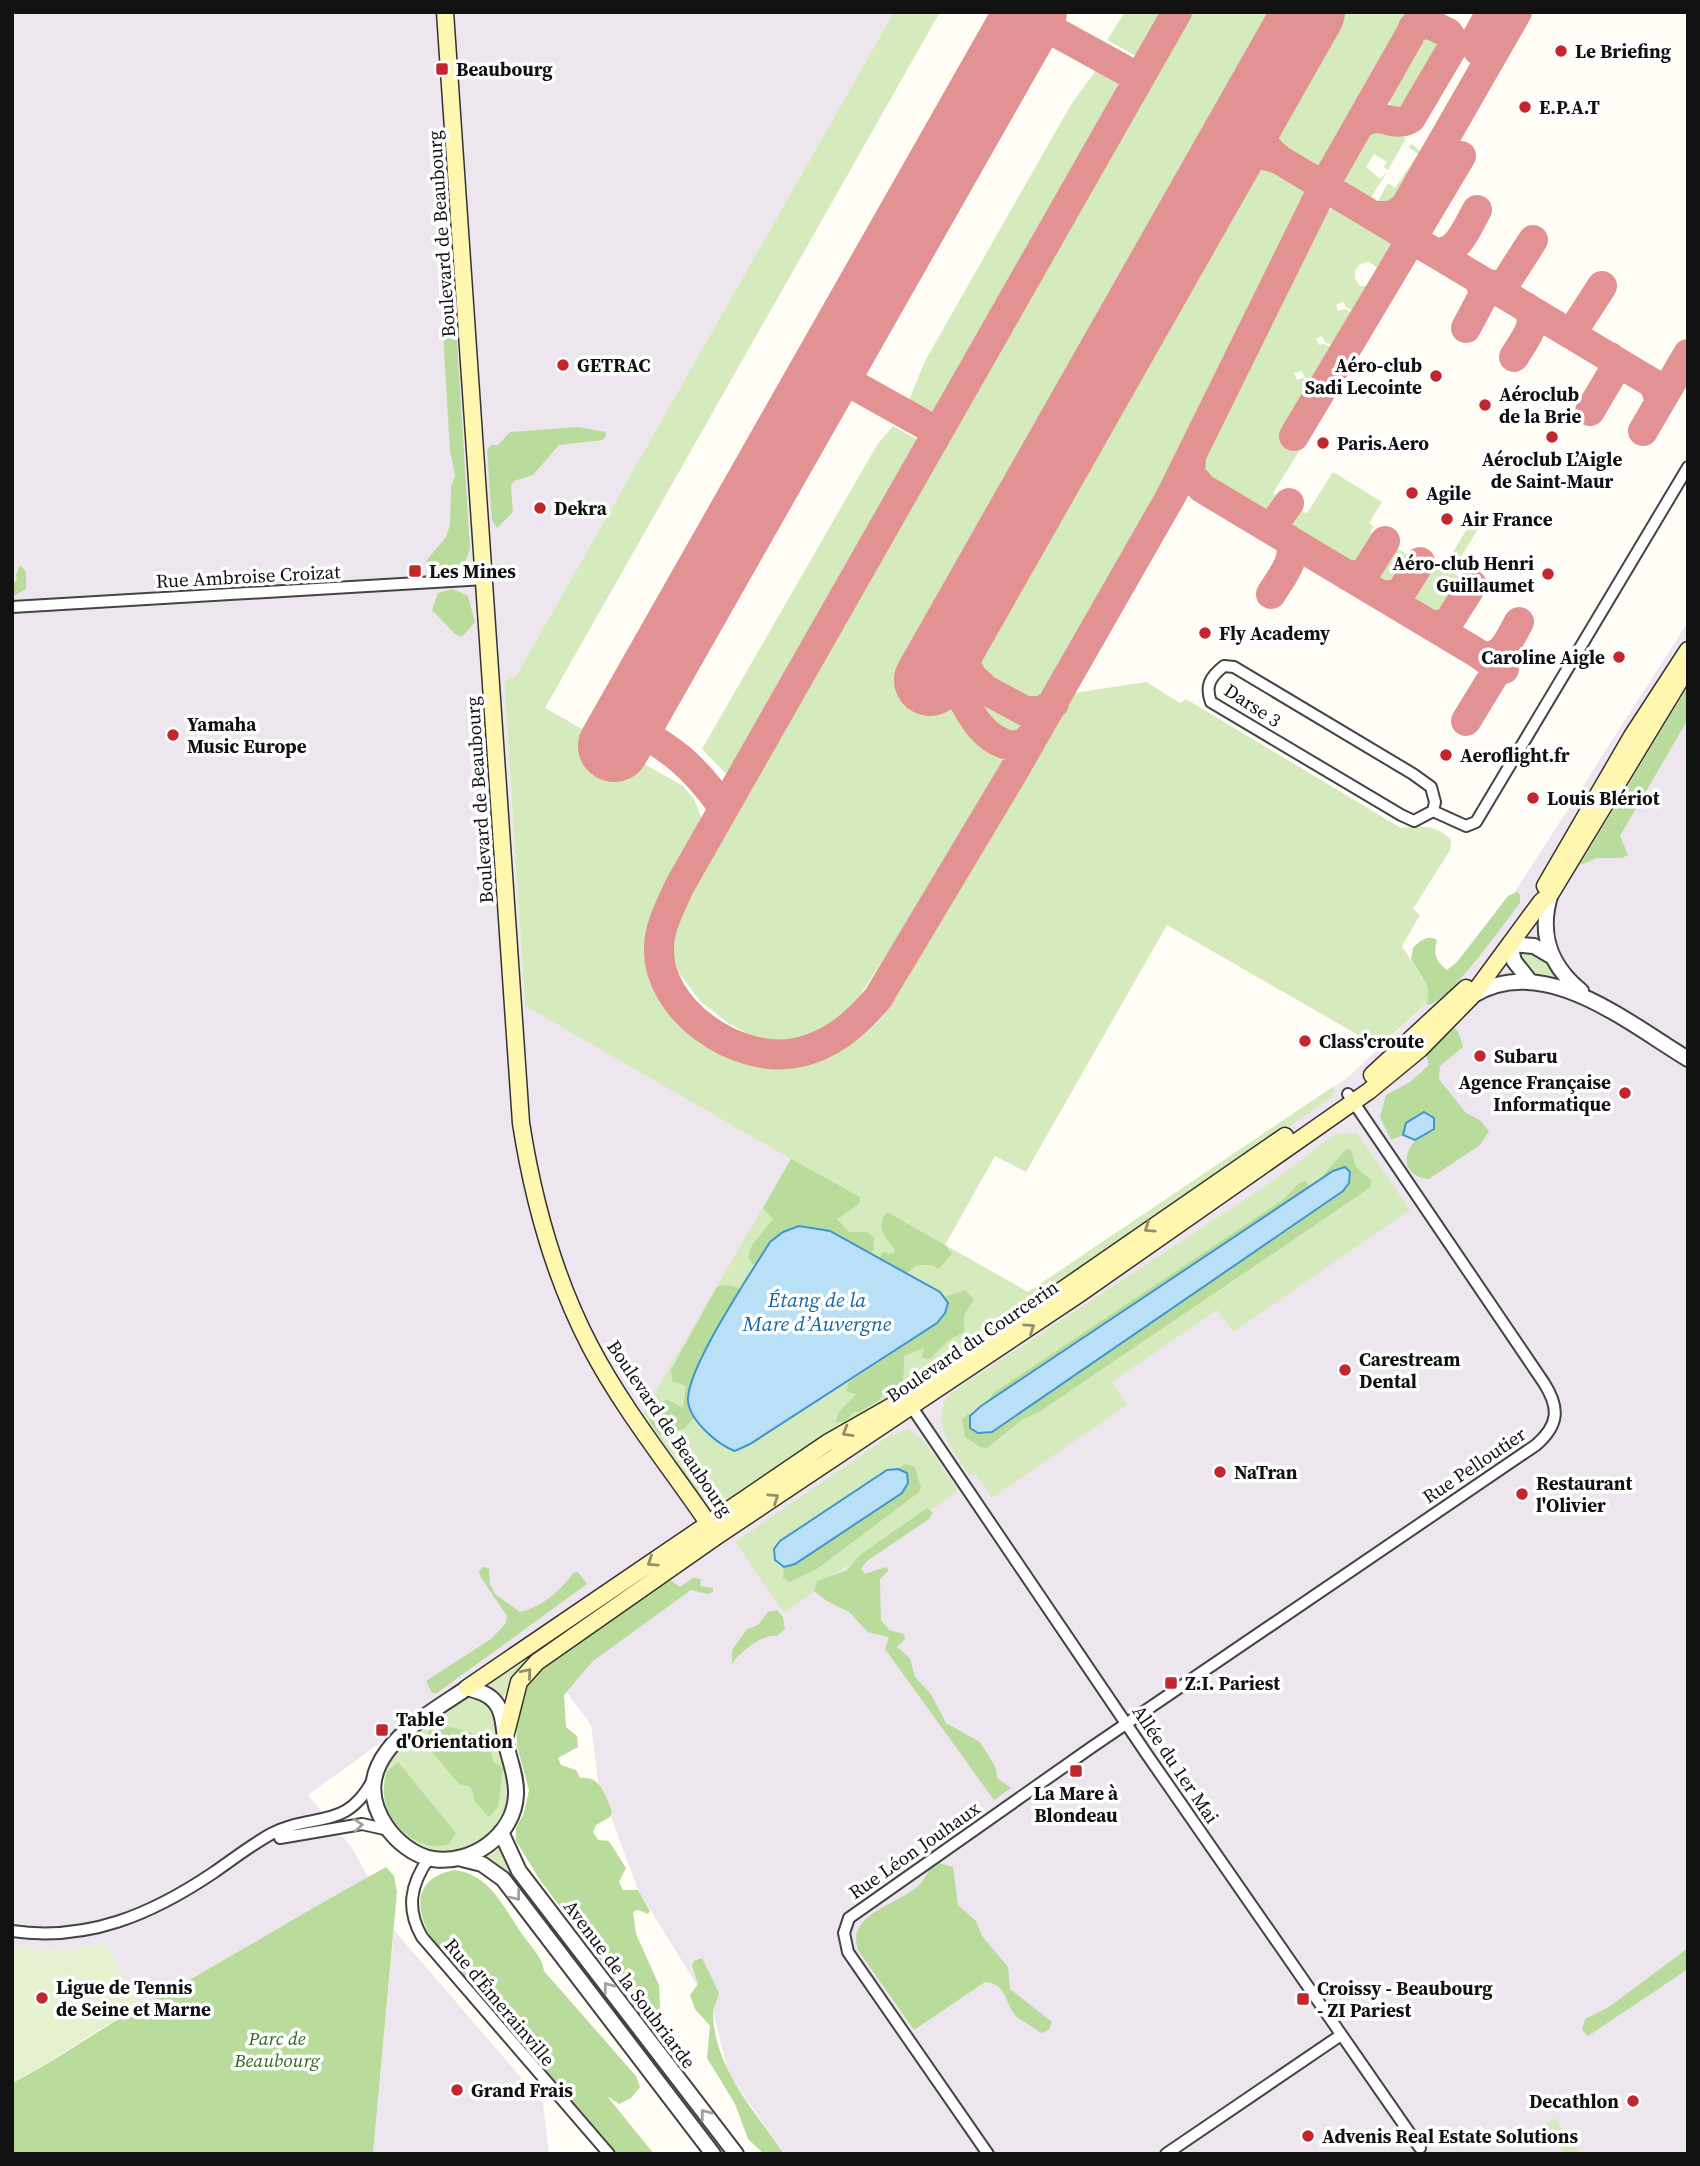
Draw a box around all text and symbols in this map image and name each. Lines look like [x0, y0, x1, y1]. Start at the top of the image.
place label: Le Briefing [1575, 38, 1672, 64]
marker: Le Briefing [1553, 43, 1569, 59]
place label: Beaubourg [456, 56, 553, 82]
marker: Beaubourg [434, 61, 450, 77]
place label: E.P.A.T [1539, 94, 1600, 120]
marker: E.P.A.T [1517, 99, 1533, 115]
street label: Boulevard de Beaubourg [421, 129, 461, 338]
place label: GETRAC [577, 352, 650, 378]
place label: Aéro-club Sadi Lecointe [1305, 352, 1422, 400]
marker: GETRAC [555, 357, 571, 373]
marker: Aéro-club Sadi Lecointe [1428, 368, 1444, 384]
place label: Aéroclub de la Brie [1499, 381, 1582, 429]
marker: Aéroclub de la Brie [1477, 397, 1493, 413]
marker: Aéroclub L’Aigle de Saint-Maur [1544, 429, 1560, 445]
place label: Paris.Aero [1337, 430, 1429, 456]
marker: Paris.Aero [1315, 435, 1331, 451]
place label: Aéroclub L’Aigle de Saint-Maur [1482, 446, 1622, 494]
place label: Agile [1426, 480, 1471, 506]
marker: Agile [1404, 485, 1420, 501]
place label: Dekra [554, 495, 608, 521]
marker: Dekra [532, 500, 548, 516]
place label: Air France [1461, 506, 1553, 532]
marker: Air France [1439, 511, 1455, 527]
place label: Aéro-club Henri Guillaumet [1393, 550, 1534, 598]
street label: Rue Ambroise Croizat [155, 558, 342, 594]
place label: Les Mines [429, 558, 516, 584]
marker: Les Mines [407, 563, 423, 579]
marker: Aéro-club Henri Guillaumet [1540, 566, 1556, 582]
place label: Fly Academy [1219, 620, 1331, 646]
marker: Fly Academy [1197, 625, 1213, 641]
place label: Caroline Aigle [1481, 644, 1605, 670]
marker: Caroline Aigle [1611, 649, 1627, 665]
street label: Darse 3 [1220, 677, 1286, 733]
street label: Boulevard de Beaubourg [459, 695, 499, 904]
place label: Yamaha Music Europe [187, 711, 307, 759]
marker: Yamaha Music Europe [165, 727, 181, 743]
place label: Aeroflight.fr [1460, 742, 1570, 768]
marker: Aeroflight.fr [1438, 747, 1454, 763]
place label: Louis Blériot [1547, 785, 1660, 811]
marker: Louis Blériot [1525, 790, 1541, 806]
place label: Class'croute [1319, 1028, 1424, 1054]
marker: Class'croute [1297, 1033, 1313, 1049]
place label: Subaru [1494, 1043, 1558, 1069]
marker: Subaru [1472, 1048, 1488, 1064]
place label: Agence Française Informatique [1458, 1069, 1611, 1117]
marker: Agence Française Informatique [1617, 1085, 1633, 1101]
one-way arrow [1144, 1220, 1157, 1232]
street label: Boulevard du Courcerin [881, 1274, 1063, 1408]
water label: Étang de la Mare d’Auvergne [742, 1285, 892, 1338]
one-way arrow [1022, 1323, 1035, 1336]
street label: Boulevard de Beaubourg [601, 1335, 739, 1521]
place label: Carestream Dental [1359, 1346, 1460, 1394]
marker: Carestream Dental [1337, 1362, 1353, 1378]
street label: Rue Pelloutier [1417, 1421, 1531, 1509]
one-way arrow [841, 1423, 854, 1436]
place label: NaTran [1234, 1459, 1298, 1485]
marker: NaTran [1212, 1464, 1228, 1480]
place label: Restaurant l'Olivier [1536, 1470, 1632, 1518]
marker: Restaurant l'Olivier [1514, 1486, 1530, 1502]
one-way arrow [766, 1494, 779, 1507]
one-way arrow [647, 1554, 660, 1566]
one-way arrow [519, 1669, 531, 1682]
place label: Z.I. Pariest [1185, 1670, 1280, 1696]
marker: Z.I. Pariest [1163, 1675, 1179, 1691]
street label: Allée du 1er Mai [1127, 1700, 1225, 1829]
place label: Table d'Orientation [396, 1706, 513, 1754]
marker: Table d'Orientation [374, 1722, 390, 1738]
marker: La Mare à Blondeau [1068, 1763, 1084, 1779]
place label: La Mare à Blondeau [1034, 1780, 1119, 1828]
street label: Rue Léon Jouhaux [843, 1795, 985, 1905]
one-way arrow [353, 1818, 364, 1833]
one-way arrow [508, 1889, 521, 1901]
street label: Avenue de la Soubriarde [558, 1894, 702, 2074]
street label: Rue d'Émerainville [439, 1932, 561, 2072]
place label: Ligue de Tennis de Seine et Marne [56, 1974, 211, 2022]
place label: Croissy - Beaubourg - ZI Pariest [1317, 1975, 1493, 2023]
one-way arrow [604, 1982, 617, 1995]
marker: Ligue de Tennis de Seine et Marne [34, 1990, 50, 2006]
marker: Croissy - Beaubourg - ZI Pariest [1295, 1991, 1311, 2007]
park label: Parc de Beaubourg [233, 2025, 321, 2073]
place label: Grand Frais [471, 2077, 573, 2103]
marker: Grand Frais [449, 2082, 465, 2098]
place label: Decathlon [1529, 2088, 1619, 2114]
marker: Decathlon [1625, 2093, 1641, 2109]
one-way arrow [701, 2109, 714, 2122]
place label: Advenis Real Estate Solutions [1322, 2123, 1579, 2149]
marker: Advenis Real Estate Solutions [1300, 2128, 1316, 2144]

